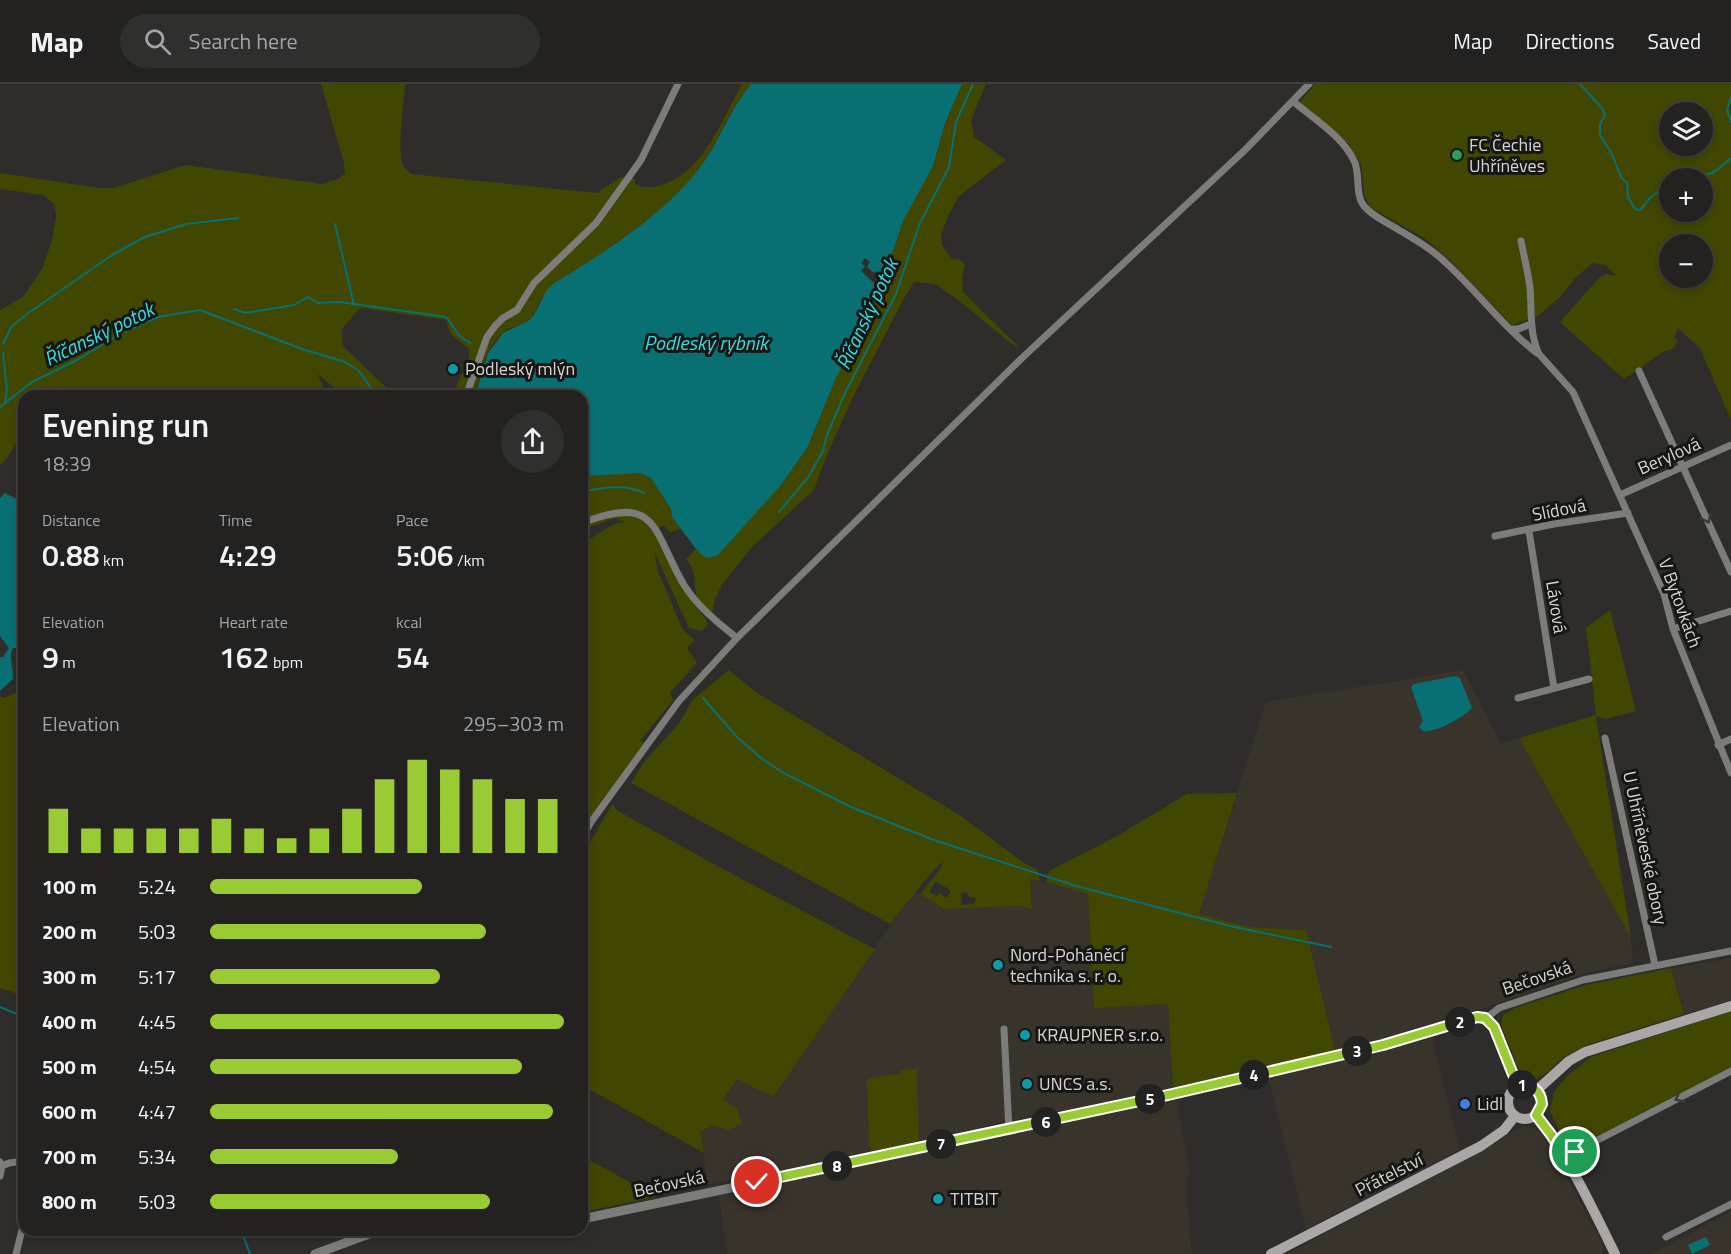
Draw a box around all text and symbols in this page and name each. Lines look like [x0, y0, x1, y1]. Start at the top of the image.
search box [120, 14, 540, 68]
text: Map [30, 20, 84, 63]
text: Search here [189, 24, 298, 58]
icon: search [141, 25, 174, 58]
text: Map [1453, 25, 1493, 57]
text: Directions [1526, 25, 1615, 57]
text: Saved [1648, 25, 1701, 57]
map controls [1659, 102, 1713, 288]
button: layers [1659, 102, 1713, 156]
place label: FC Čechie Uhříněves [1469, 131, 1545, 179]
marker: FC Čechie Uhříněves [1450, 148, 1464, 162]
button: + [1659, 168, 1713, 222]
button: − [1659, 234, 1713, 288]
water label: Říčanský potok [827, 251, 907, 374]
water label: Říčanský potok [38, 293, 161, 374]
water label: Podleský rybník [644, 327, 770, 358]
place label: Podleský mlýn [465, 355, 575, 382]
marker: Podleský mlýn [446, 362, 460, 376]
text: Evening run [42, 400, 209, 450]
button: share [501, 410, 564, 473]
street label: Berylová [1633, 430, 1704, 481]
text: 18:39 [42, 448, 91, 479]
street label: Slídová [1530, 491, 1588, 528]
text: Distance [42, 508, 100, 532]
text: Time [219, 508, 252, 532]
text: Pace [396, 508, 428, 532]
one-way arrow [1700, 512, 1712, 523]
text: 0.88 [42, 532, 100, 578]
text: 4:29 [219, 532, 277, 578]
text: 5:06 [396, 532, 454, 578]
text: km [100, 548, 124, 572]
text: /km [454, 548, 485, 572]
street label: V Bytovkách [1652, 554, 1709, 651]
street label: Lávová [1539, 579, 1574, 635]
text: Elevation [42, 610, 104, 634]
text: Heart rate [219, 610, 288, 634]
text: kcal [396, 610, 422, 634]
text: 9 [42, 634, 59, 680]
text: 162 [219, 634, 269, 680]
text: 54 [396, 634, 430, 680]
text: m [59, 650, 76, 674]
text: bpm [269, 650, 303, 674]
text: Elevation [42, 708, 120, 739]
text: 295–303 m [463, 708, 564, 739]
street label: U Uhříněveské obory [1616, 769, 1675, 927]
text: 100 m [42, 871, 97, 902]
text: 5:24 [138, 871, 176, 902]
text: 200 m [42, 916, 97, 947]
text: 5:03 [138, 916, 176, 947]
place label: Nord-Poháněcí technika s. r. o. [1010, 941, 1126, 989]
street label: Bečovská [1499, 953, 1575, 1002]
marker: Nord-Poháněcí technika s. r. o. [991, 958, 1005, 972]
text: 300 m [42, 961, 97, 992]
text: 5:17 [138, 961, 176, 992]
text: 400 m [42, 1006, 97, 1037]
text: 4:45 [138, 1006, 176, 1037]
pin: 2 [1445, 1007, 1475, 1037]
text: 2 [1456, 1010, 1464, 1034]
place label: KRAUPNER s.r.o. [1037, 1021, 1163, 1048]
marker: KRAUPNER s.r.o. [1018, 1028, 1032, 1042]
pin: 3 [1342, 1036, 1372, 1066]
text: 3 [1353, 1039, 1361, 1063]
text: 500 m [42, 1051, 97, 1082]
text: 4:54 [138, 1051, 176, 1082]
pin: 4 [1239, 1060, 1269, 1090]
text: 4 [1250, 1063, 1258, 1087]
place label: UNCS a.s. [1039, 1070, 1111, 1097]
pin: 1 [1507, 1070, 1537, 1100]
text: 1 [1518, 1073, 1526, 1097]
marker: UNCS a.s. [1020, 1077, 1034, 1091]
pin: 5 [1135, 1084, 1165, 1114]
text: 5 [1146, 1087, 1154, 1111]
place label: Lidl [1477, 1090, 1503, 1117]
one-way arrow [1675, 1091, 1685, 1102]
text: 600 m [42, 1096, 97, 1127]
text: 4:47 [138, 1096, 176, 1127]
marker: Lidl [1458, 1097, 1472, 1111]
pin: 6 [1031, 1107, 1061, 1137]
text: 6 [1042, 1110, 1050, 1134]
pin [1549, 1126, 1600, 1177]
pin: 7 [926, 1129, 956, 1159]
text: 7 [937, 1132, 945, 1156]
icon: arrive [1558, 1135, 1591, 1168]
text: 700 m [42, 1141, 97, 1172]
text: 5:34 [138, 1141, 176, 1172]
street label: Přátelství [1350, 1145, 1429, 1203]
pin: 8 [822, 1151, 852, 1181]
text: 8 [833, 1154, 841, 1178]
pin [731, 1156, 782, 1207]
street label: Bečovská [631, 1163, 707, 1204]
icon: check [740, 1165, 773, 1198]
place label: TITBIT [950, 1185, 999, 1212]
text: 800 m [42, 1186, 97, 1217]
text: 5:03 [138, 1186, 176, 1217]
marker: TITBIT [931, 1192, 945, 1206]

